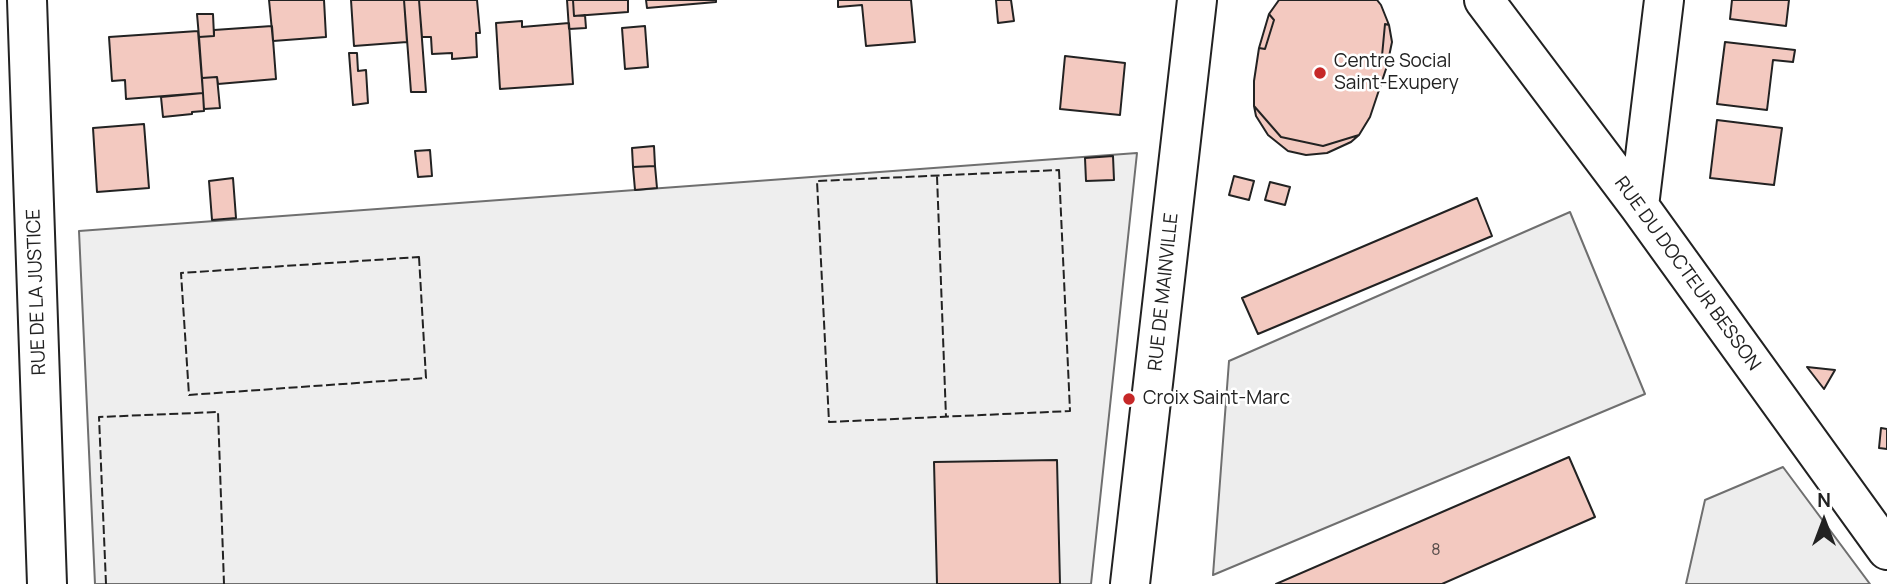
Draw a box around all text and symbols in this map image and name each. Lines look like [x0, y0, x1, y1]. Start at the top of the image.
place label: Centre Social Saint-Exupery [1334, 51, 1459, 95]
marker: Centre Social Saint-Exupery [1312, 65, 1328, 81]
street label: RUE DU DOCTEUR BESSON [1609, 173, 1765, 375]
street label: RUE DE LA JUSTICE [23, 208, 51, 376]
street label: RUE DE MAINVILLE [1144, 212, 1184, 372]
place label: Croix Saint-Marc [1143, 388, 1290, 410]
marker: Croix Saint-Marc [1121, 391, 1137, 407]
north arrow [1789, 486, 1859, 556]
text: N [1817, 487, 1831, 513]
house number: 8 [1431, 541, 1441, 561]

